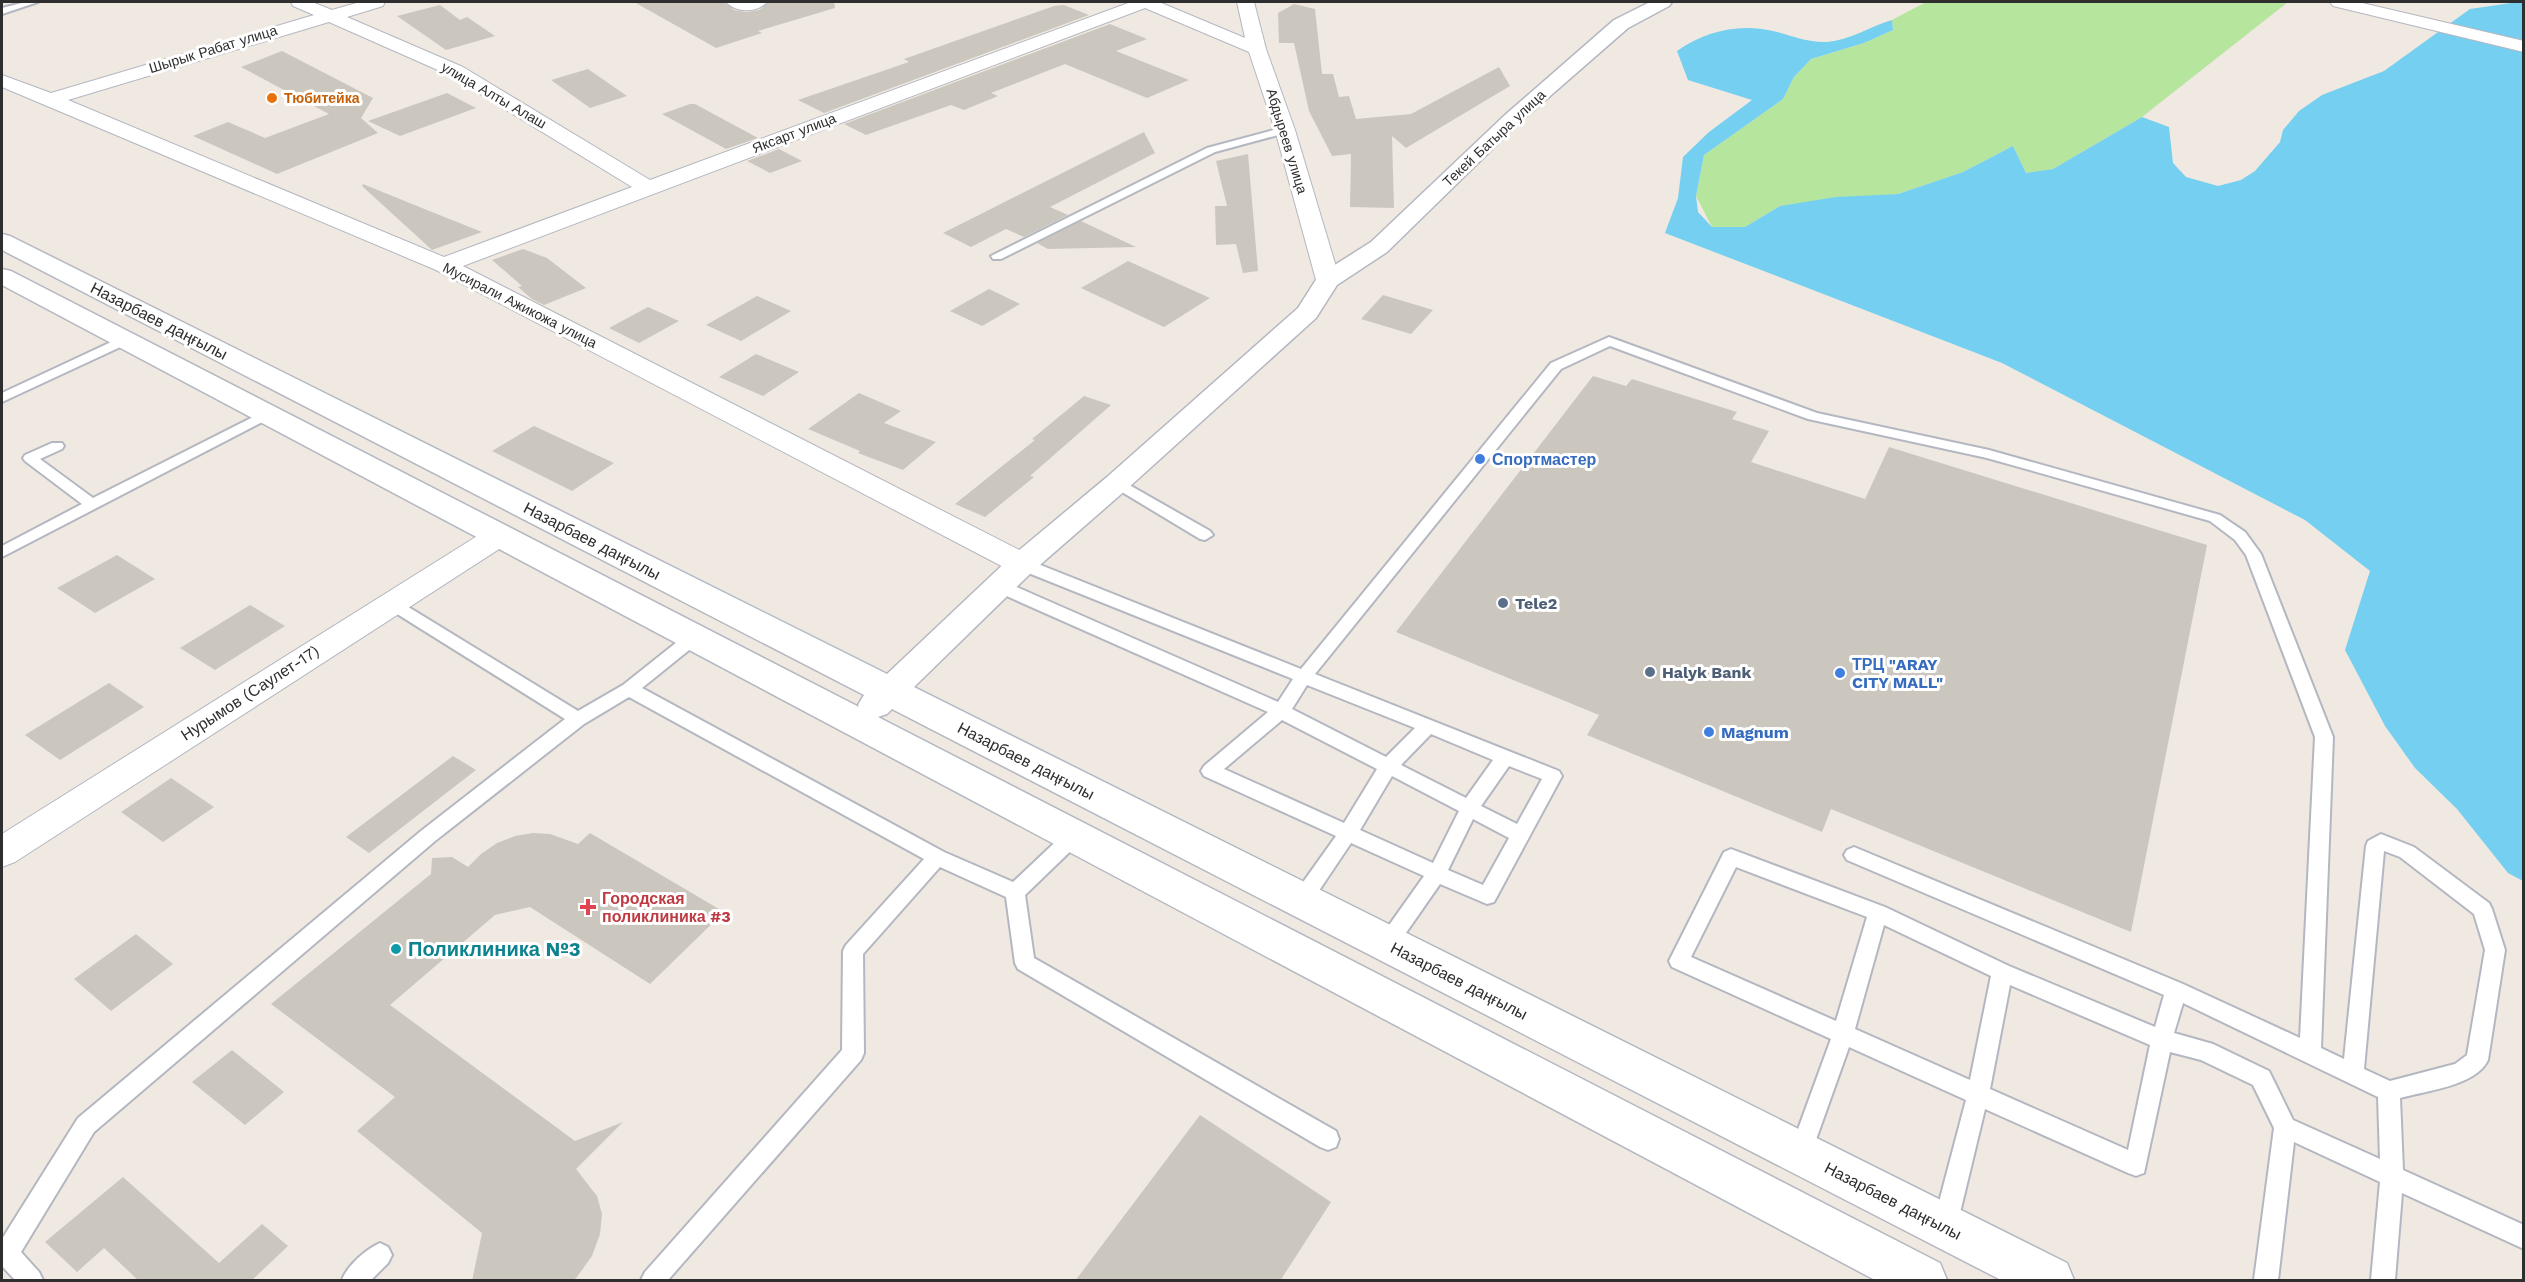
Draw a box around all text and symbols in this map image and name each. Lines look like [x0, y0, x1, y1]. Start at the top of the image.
street label: Шырык Рабат улица [147, 22, 279, 76]
street label: улица Алты Алаш [439, 58, 549, 132]
street label: Текей Батыра улица [1439, 86, 1549, 190]
street label: Абдыреев улица [1263, 87, 1311, 196]
place label: Тюбитейка [284, 90, 360, 106]
marker: Тюбитейка [265, 91, 279, 105]
street label: Яксарт улица [750, 110, 838, 156]
street label: Мусирали Ажикожа улица [440, 259, 600, 351]
street label: Назарбаев даңғылы [87, 278, 231, 364]
place label: Спортмастер [1492, 450, 1597, 469]
marker: Спортмастер [1473, 452, 1487, 466]
street label: Назарбаев даңғылы [520, 498, 664, 584]
place label: Tele2 [1515, 594, 1557, 613]
marker: Tele2 [1496, 596, 1510, 610]
street label: Нурымов (Саулет-17) [177, 641, 323, 745]
place label: ТРЦ "ARAY CITY MALL" [1852, 655, 1943, 692]
place label: Halyk Bank [1662, 663, 1751, 682]
marker: Halyk Bank [1643, 665, 1657, 679]
marker: ТРЦ "ARAY CITY MALL" [1833, 666, 1847, 680]
street label: Назарбаев даңғылы [954, 718, 1098, 804]
place label: Magnum [1721, 723, 1789, 742]
marker: Magnum [1702, 725, 1716, 739]
place label: Городская поликлиника #3 [602, 889, 731, 926]
marker: Городская поликлиника #3 [579, 898, 597, 916]
place label: Поликлиника №3 [408, 937, 581, 961]
street label: Назарбаев даңғылы [1387, 938, 1531, 1024]
marker: Поликлиника №3 [389, 942, 403, 956]
street label: Назарбаев даңғылы [1821, 1158, 1965, 1244]

